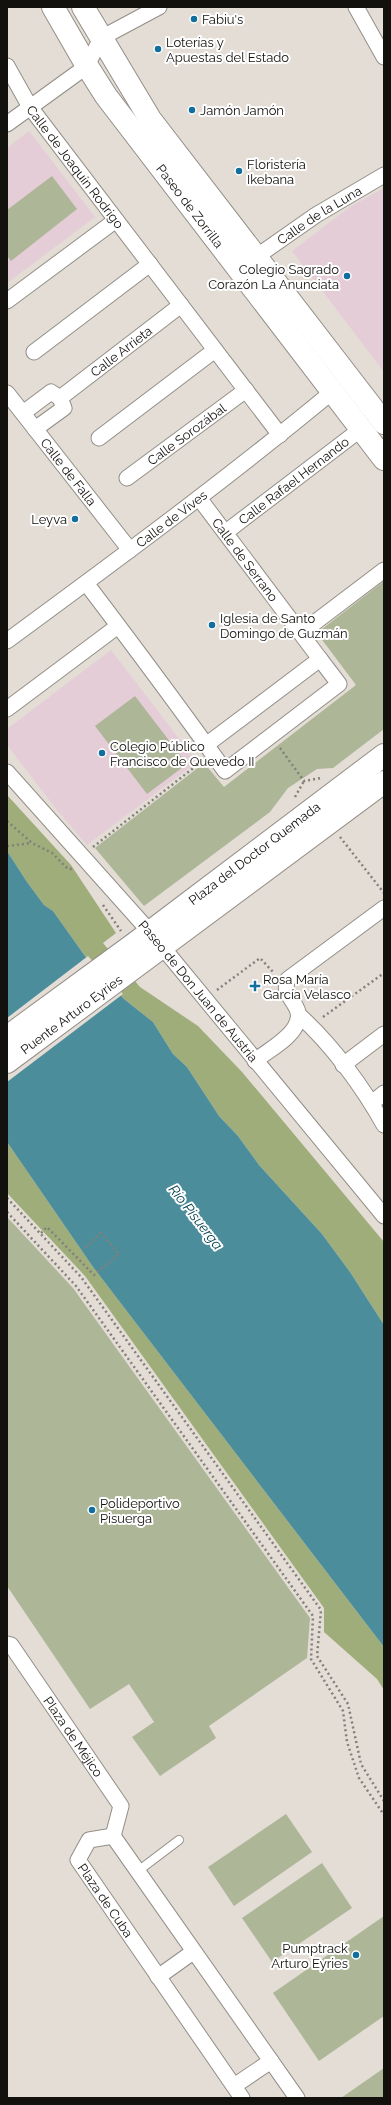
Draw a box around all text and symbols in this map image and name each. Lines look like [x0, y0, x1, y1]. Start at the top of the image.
place label: Fabiu's [202, 12, 243, 27]
marker: Fabiu's [189, 14, 199, 24]
place label: Loterías y Apuestas del Estado [166, 35, 289, 65]
marker: Loterías y Apuestas del Estado [153, 44, 163, 54]
street label: Calle de Joaquín Rodrigo [24, 102, 127, 231]
place label: Jamón Jamón [200, 103, 284, 118]
marker: Jamón Jamón [187, 105, 197, 115]
place label: Floristería Ikebana [247, 157, 306, 187]
street label: Paseo de Zorrilla [153, 161, 227, 251]
marker: Floristería Ikebana [234, 166, 244, 176]
street label: Calle de la Luna [274, 183, 364, 247]
place label: Colegio Sagrado Corazón La Anunciata [208, 262, 339, 292]
marker: Colegio Sagrado Corazón La Anunciata [342, 271, 352, 281]
street label: Calle Arrieta [87, 323, 155, 379]
street label: Calle Sorozábal [144, 400, 229, 468]
street label: Calle Rafael Hernando [235, 433, 352, 527]
street label: Calle de Falla [38, 435, 100, 508]
street label: Calle de Vives [133, 487, 210, 550]
place label: Leyva [31, 512, 67, 527]
marker: Leyva [70, 514, 80, 524]
street label: Calle de Serrano [209, 515, 282, 604]
place label: Iglesia de Santo Domingo de Guzmán [220, 611, 348, 641]
marker: Iglesia de Santo Domingo de Guzmán [207, 620, 217, 630]
place label: Colegio Público Francisco de Quevedo II [110, 739, 255, 769]
marker: Colegio Público Francisco de Quevedo II [97, 748, 107, 758]
street label: Plaza del Doctor Quemada [185, 799, 323, 908]
street label: Paseo de Don Juan de Austria [136, 917, 261, 1065]
street label: Puente Arturo Eyries [17, 972, 125, 1057]
place label: Rosa María García Velasco [263, 972, 351, 1002]
marker: Rosa María García Velasco [250, 981, 260, 991]
water label: Río Pisuerga [166, 1181, 226, 1253]
place label: Polideportivo Pisuerga [100, 1496, 180, 1526]
marker: Polideportivo Pisuerga [87, 1505, 97, 1515]
street label: Plaza de Méjico [41, 1693, 106, 1780]
street label: Plaza de Cuba [75, 1860, 136, 1940]
place label: Pumptrack Arturo Eyries [271, 1941, 348, 1971]
marker: Pumptrack Arturo Eyries [351, 1950, 361, 1960]

